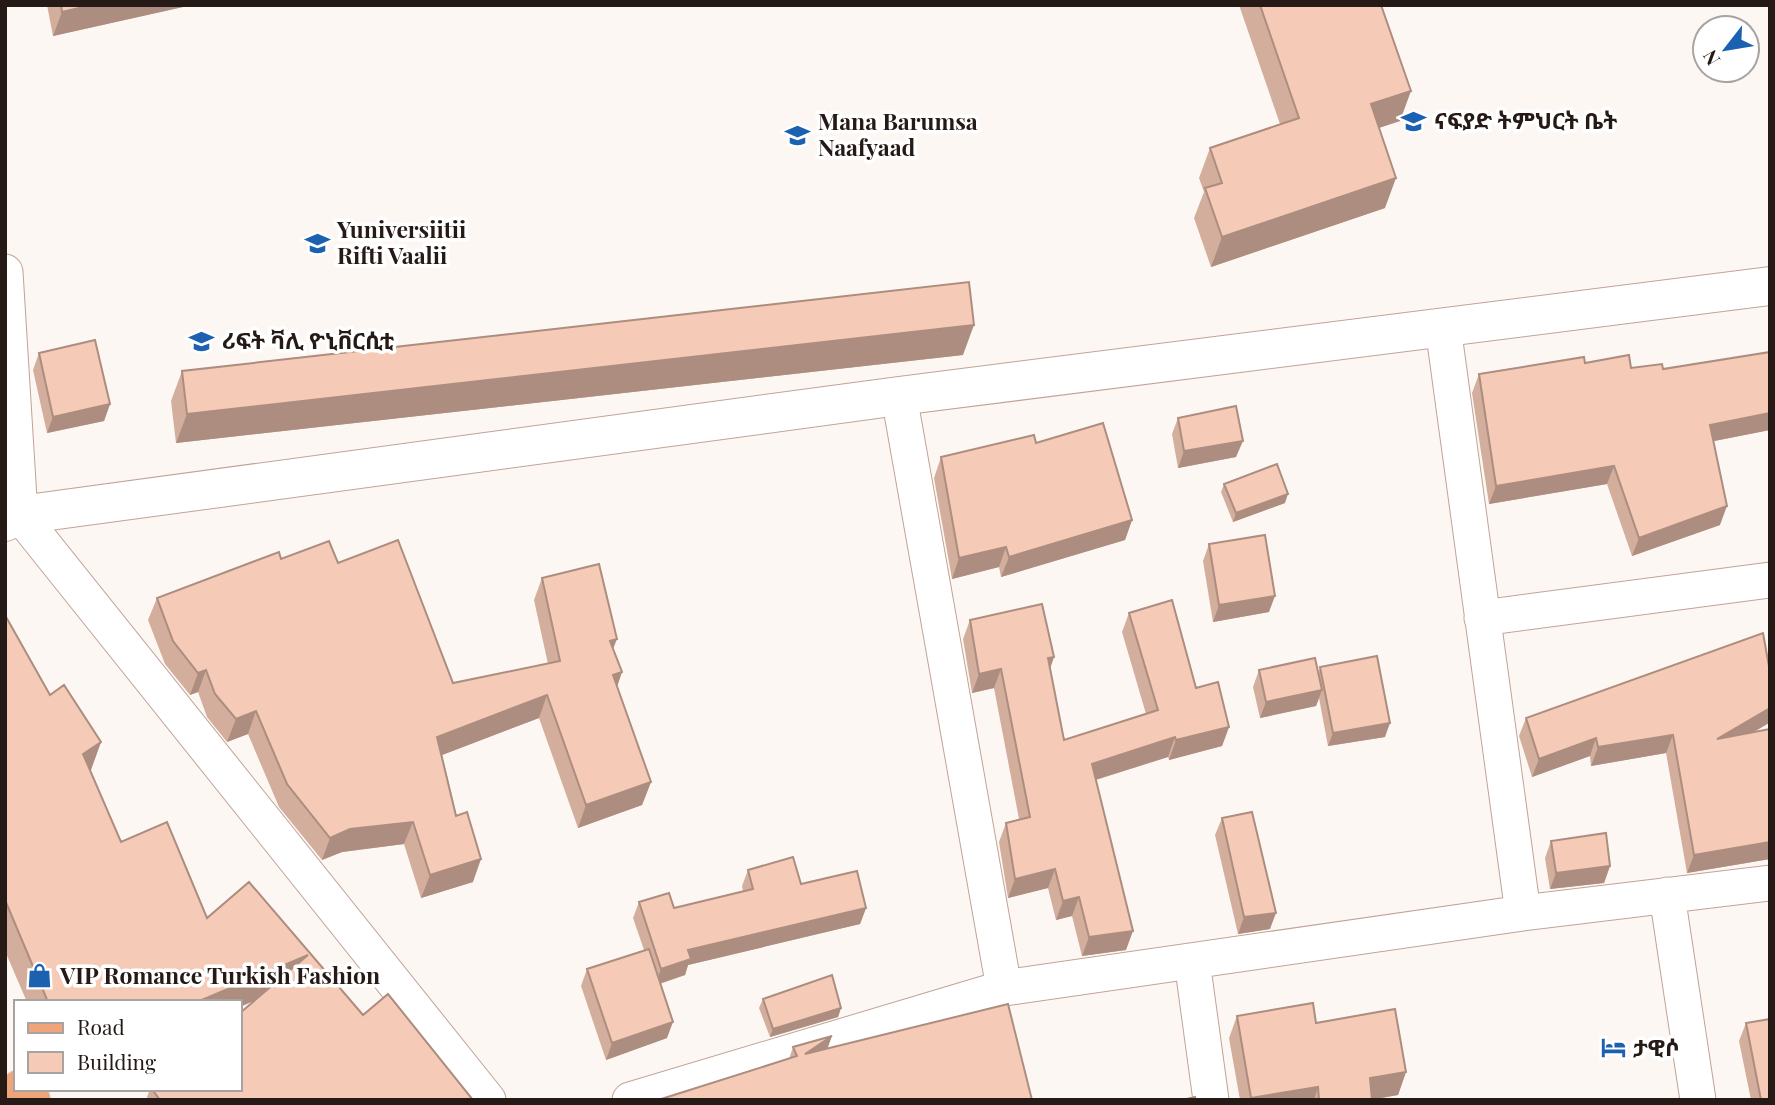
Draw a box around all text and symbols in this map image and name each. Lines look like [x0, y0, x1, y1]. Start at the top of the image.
north arrow [1691, 14, 1761, 84]
text: N [1696, 45, 1725, 71]
place label: ናፍያድ ትምህርት ቤት [1434, 104, 1617, 135]
place label: Mana Barumsa Naafyaad [818, 105, 978, 162]
school or university icon: ናፍያድ ትምህርት ቤት [1400, 107, 1428, 135]
school or university icon: Mana Barumsa Naafyaad [784, 121, 812, 149]
place label: Yuniversiitii Rifti Vaalii [336, 213, 466, 270]
school or university icon: Yuniversiitii Rifti Vaalii [303, 229, 331, 257]
place label: ሪፍት ቫሊ ዮኒቨርሲቲ [222, 324, 394, 355]
school or university icon: ሪፍት ቫሊ ዮኒቨርሲቲ [188, 327, 216, 355]
place label: VIP Romance Turkish Fashion [59, 959, 380, 990]
shop icon: VIP Romance Turkish Fashion [26, 962, 54, 990]
legend [14, 1000, 242, 1091]
text: Road [77, 1012, 125, 1040]
place label: ታዊሶ [1633, 1031, 1680, 1062]
hotel icon: ታዊሶ [1599, 1034, 1627, 1062]
text: Building [77, 1047, 156, 1075]

